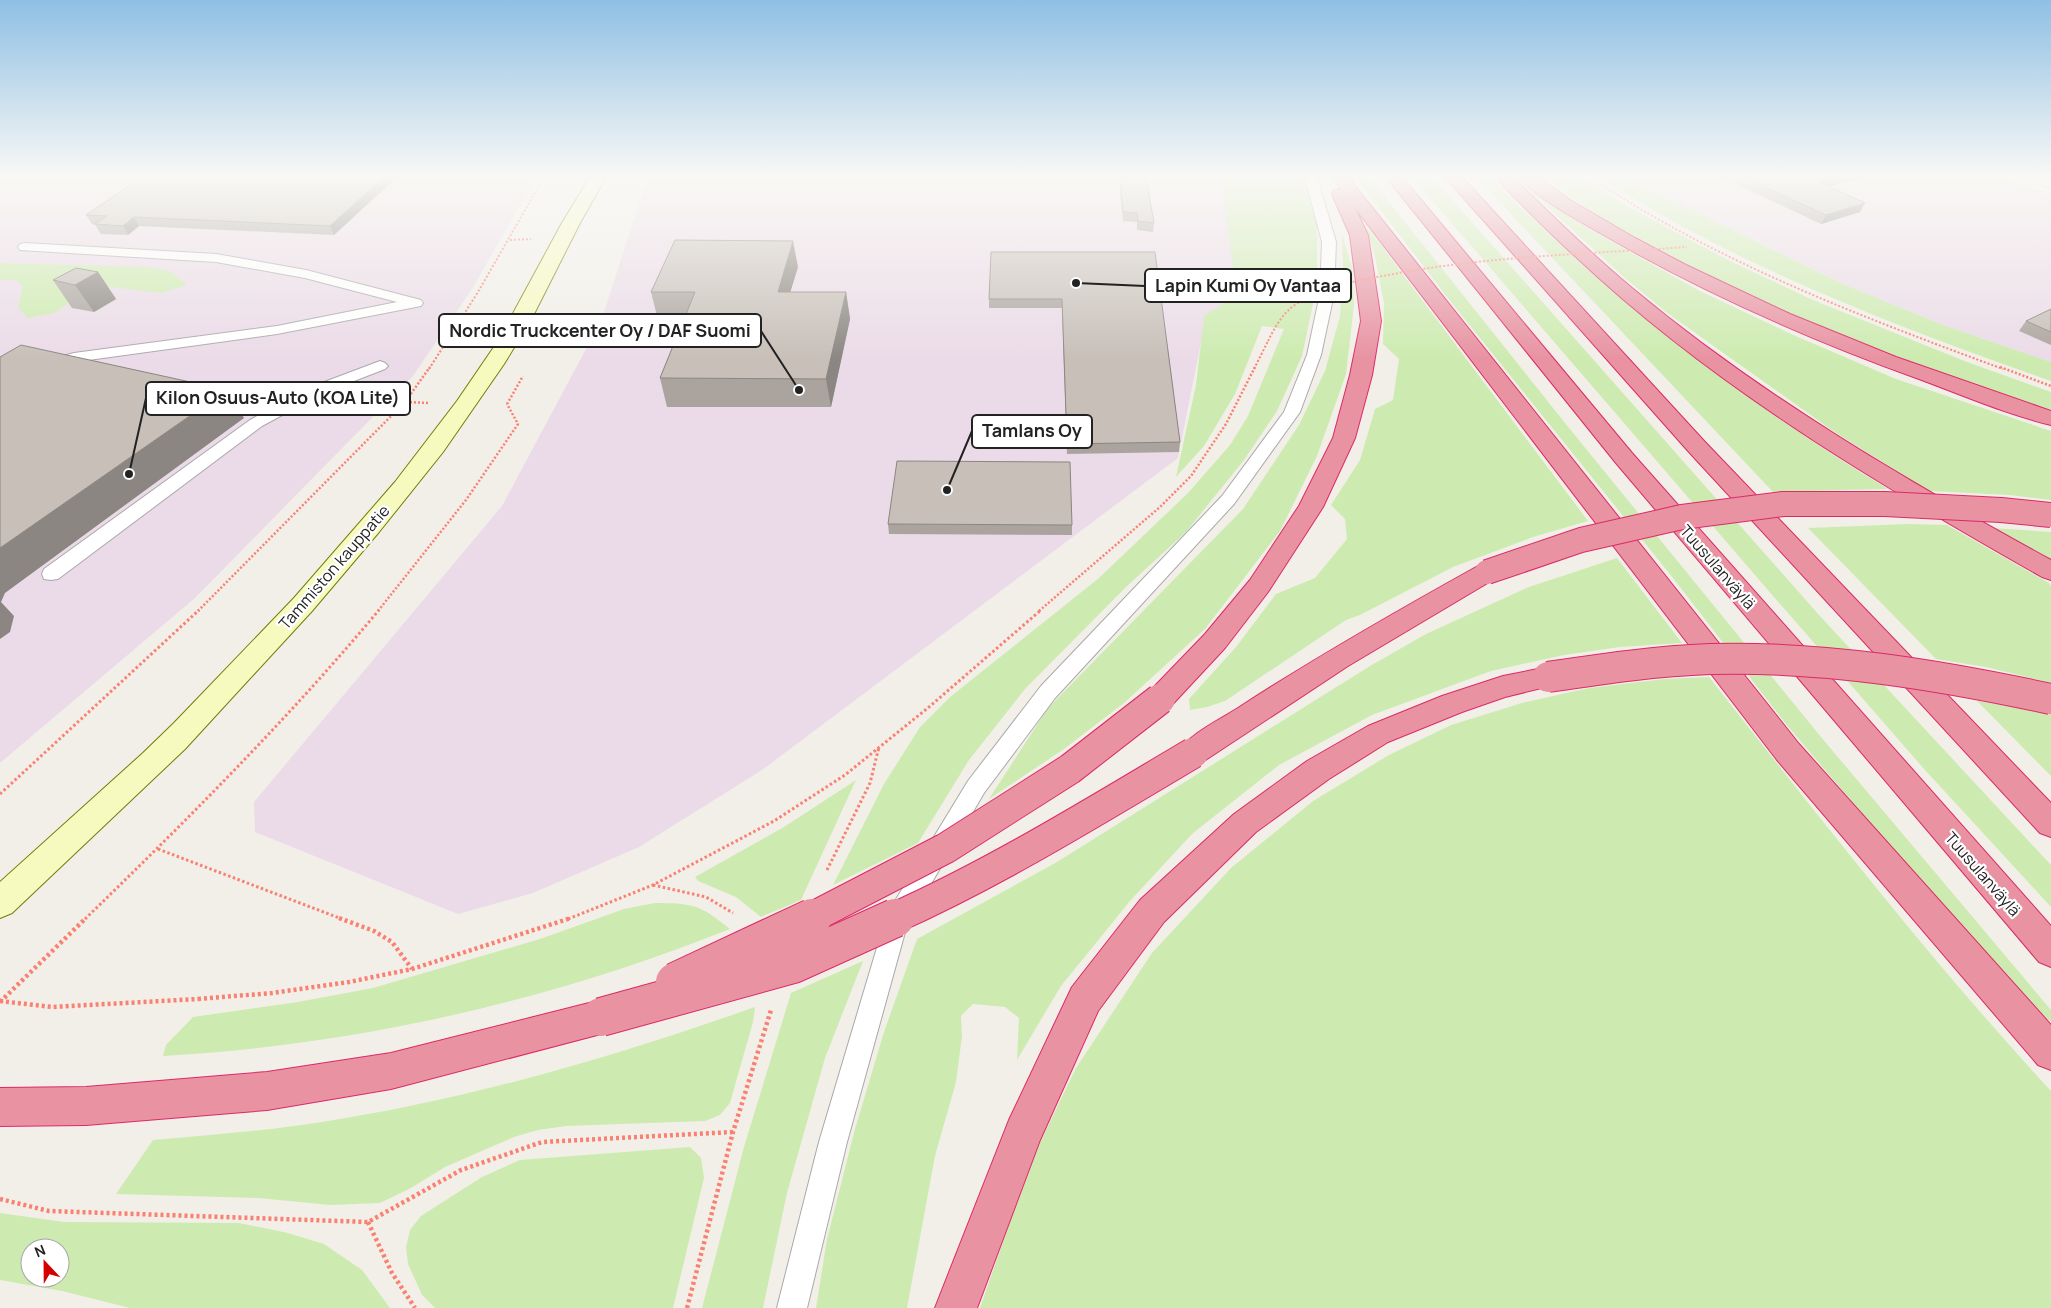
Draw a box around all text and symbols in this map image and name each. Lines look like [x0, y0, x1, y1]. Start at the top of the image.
callout: Lapin Kumi Oy Vantaa [1145, 269, 1351, 302]
text: Lapin Kumi Oy Vantaa [1155, 273, 1341, 297]
callout: Nordic Truckcenter Oy / DAF Suomi [439, 314, 761, 347]
text: Nordic Truckcenter Oy / DAF Suomi [449, 318, 751, 342]
callout: Kilon Osuus-Auto (KOA Lite) [146, 382, 410, 415]
text: Kilon Osuus-Auto (KOA Lite) [156, 385, 400, 409]
callout: Tamlans Oy [972, 415, 1092, 448]
text: Tamlans Oy [982, 418, 1082, 442]
street label: Tammiston kauppatie [274, 500, 394, 634]
street label: Tuusulanväylä [1675, 520, 1761, 614]
street label: Tuusulanväylä [1940, 827, 2026, 921]
north arrow [20, 1238, 70, 1288]
text: N [32, 1240, 48, 1261]

